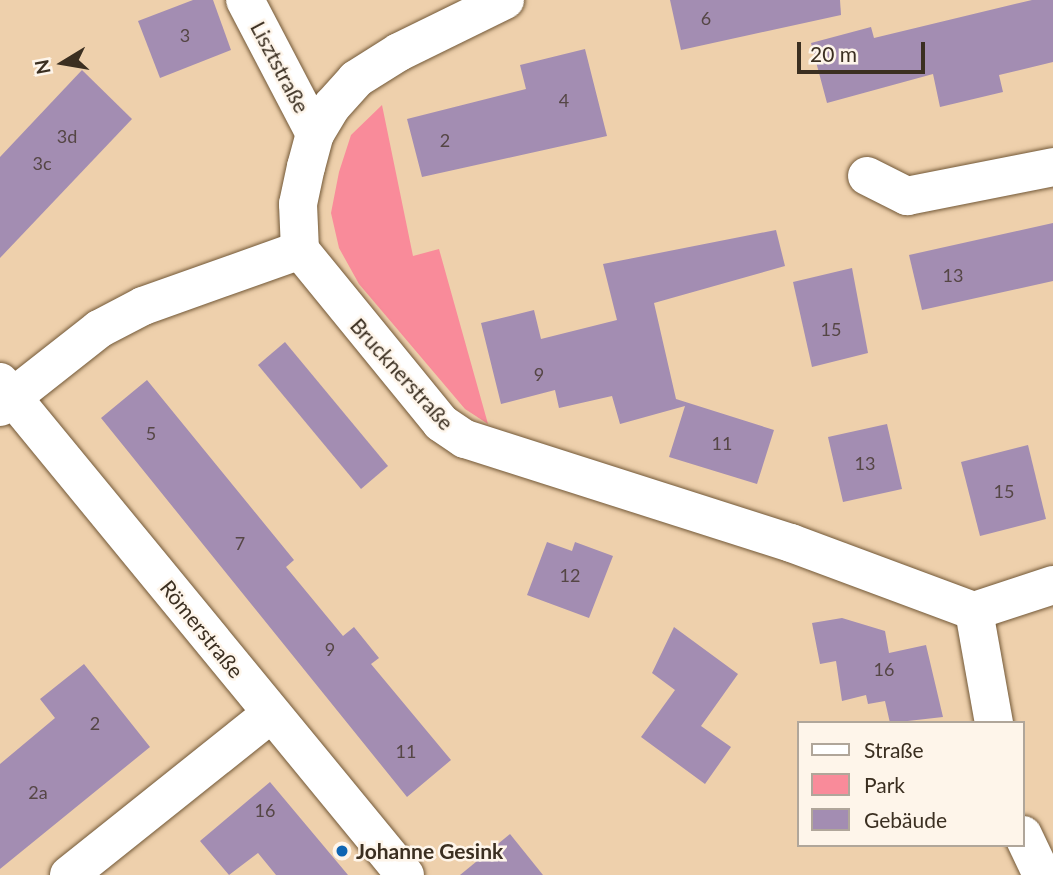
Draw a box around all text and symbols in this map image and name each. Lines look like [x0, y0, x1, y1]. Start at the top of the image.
house number: 6 [701, 7, 711, 29]
street label: Lisztstraße [245, 17, 315, 117]
house number: 3 [180, 24, 190, 46]
north arrow [28, 28, 98, 98]
scale bar [801, 28, 929, 72]
text: 20 m [810, 41, 857, 66]
text: N [29, 58, 55, 76]
house number: 4 [559, 89, 569, 111]
house number: 3d [57, 125, 77, 147]
house number: 2 [440, 129, 450, 151]
house number: 3c [32, 152, 52, 174]
house number: 13 [943, 264, 963, 286]
street label: Brucknerstraße [345, 313, 459, 435]
house number: 15 [821, 318, 841, 340]
house number: 9 [534, 363, 544, 385]
house number: 5 [146, 422, 156, 444]
house number: 11 [712, 432, 732, 454]
house number: 13 [855, 452, 875, 474]
house number: 15 [994, 480, 1014, 502]
house number: 7 [235, 532, 245, 554]
house number: 12 [560, 564, 580, 586]
street label: Römerstraße [155, 575, 249, 683]
house number: 9 [325, 638, 335, 660]
house number: 16 [874, 658, 894, 680]
house number: 2 [90, 712, 100, 734]
legend [797, 721, 1025, 847]
text: Straße [864, 737, 924, 762]
house number: 11 [396, 740, 416, 762]
text: Park [864, 772, 905, 797]
house number: 2a [28, 781, 48, 803]
house number: 16 [255, 799, 275, 821]
text: Gebäude [864, 807, 947, 832]
place label: Johanne Gesink [356, 838, 503, 864]
marker: Johanne Gesink [334, 843, 350, 859]

